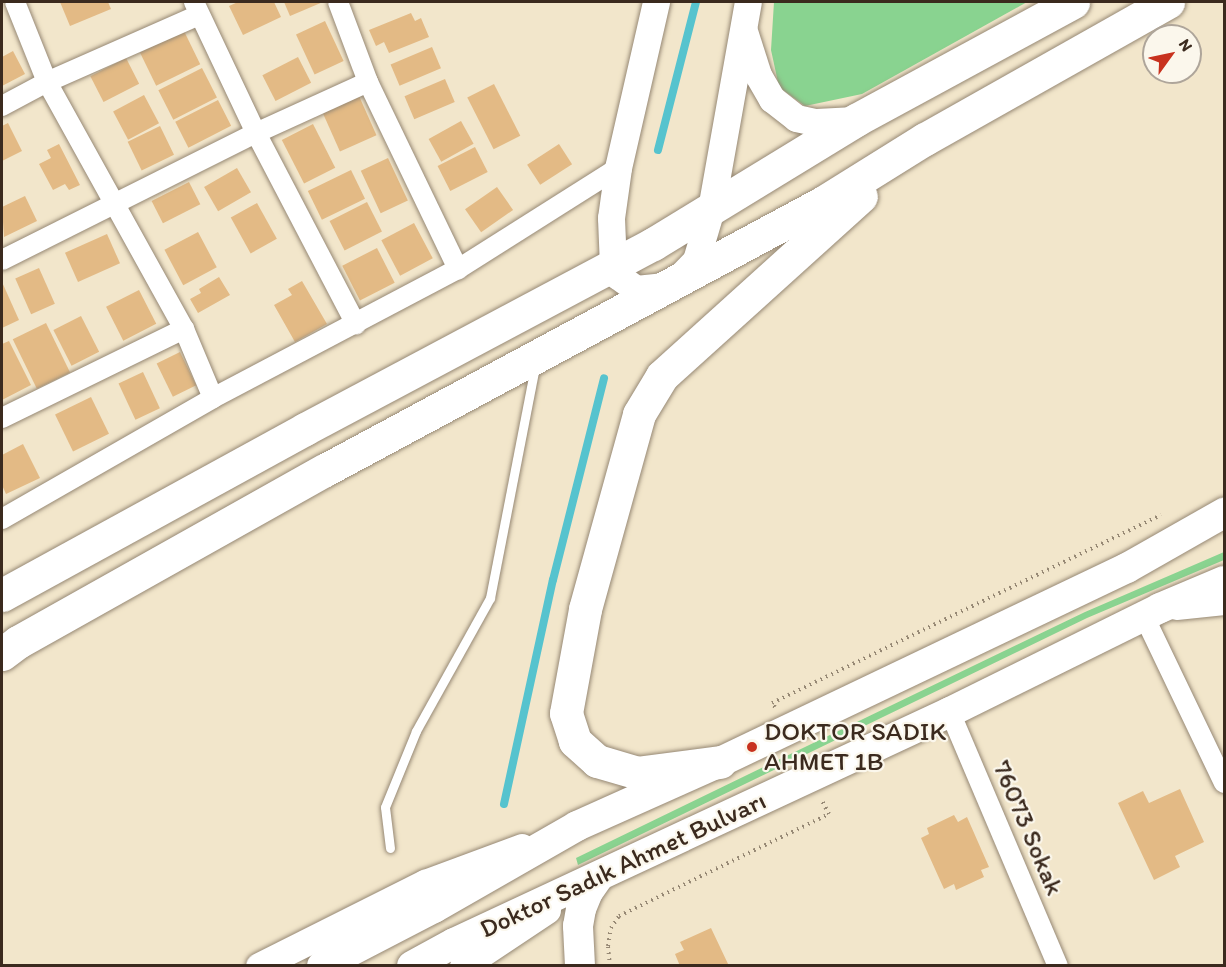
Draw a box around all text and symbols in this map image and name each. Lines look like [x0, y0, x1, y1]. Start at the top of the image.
north arrow [1142, 24, 1202, 84]
text: N [1175, 35, 1197, 55]
place label: DOKTOR SADIK AHMET 1B [764, 716, 942, 778]
marker: DOKTOR SADIK AHMET 1B [745, 740, 759, 754]
street label: 76073 Sokak [986, 756, 1070, 900]
street label: Doktor Sadık Ahmet Bulvarı [475, 785, 771, 945]

